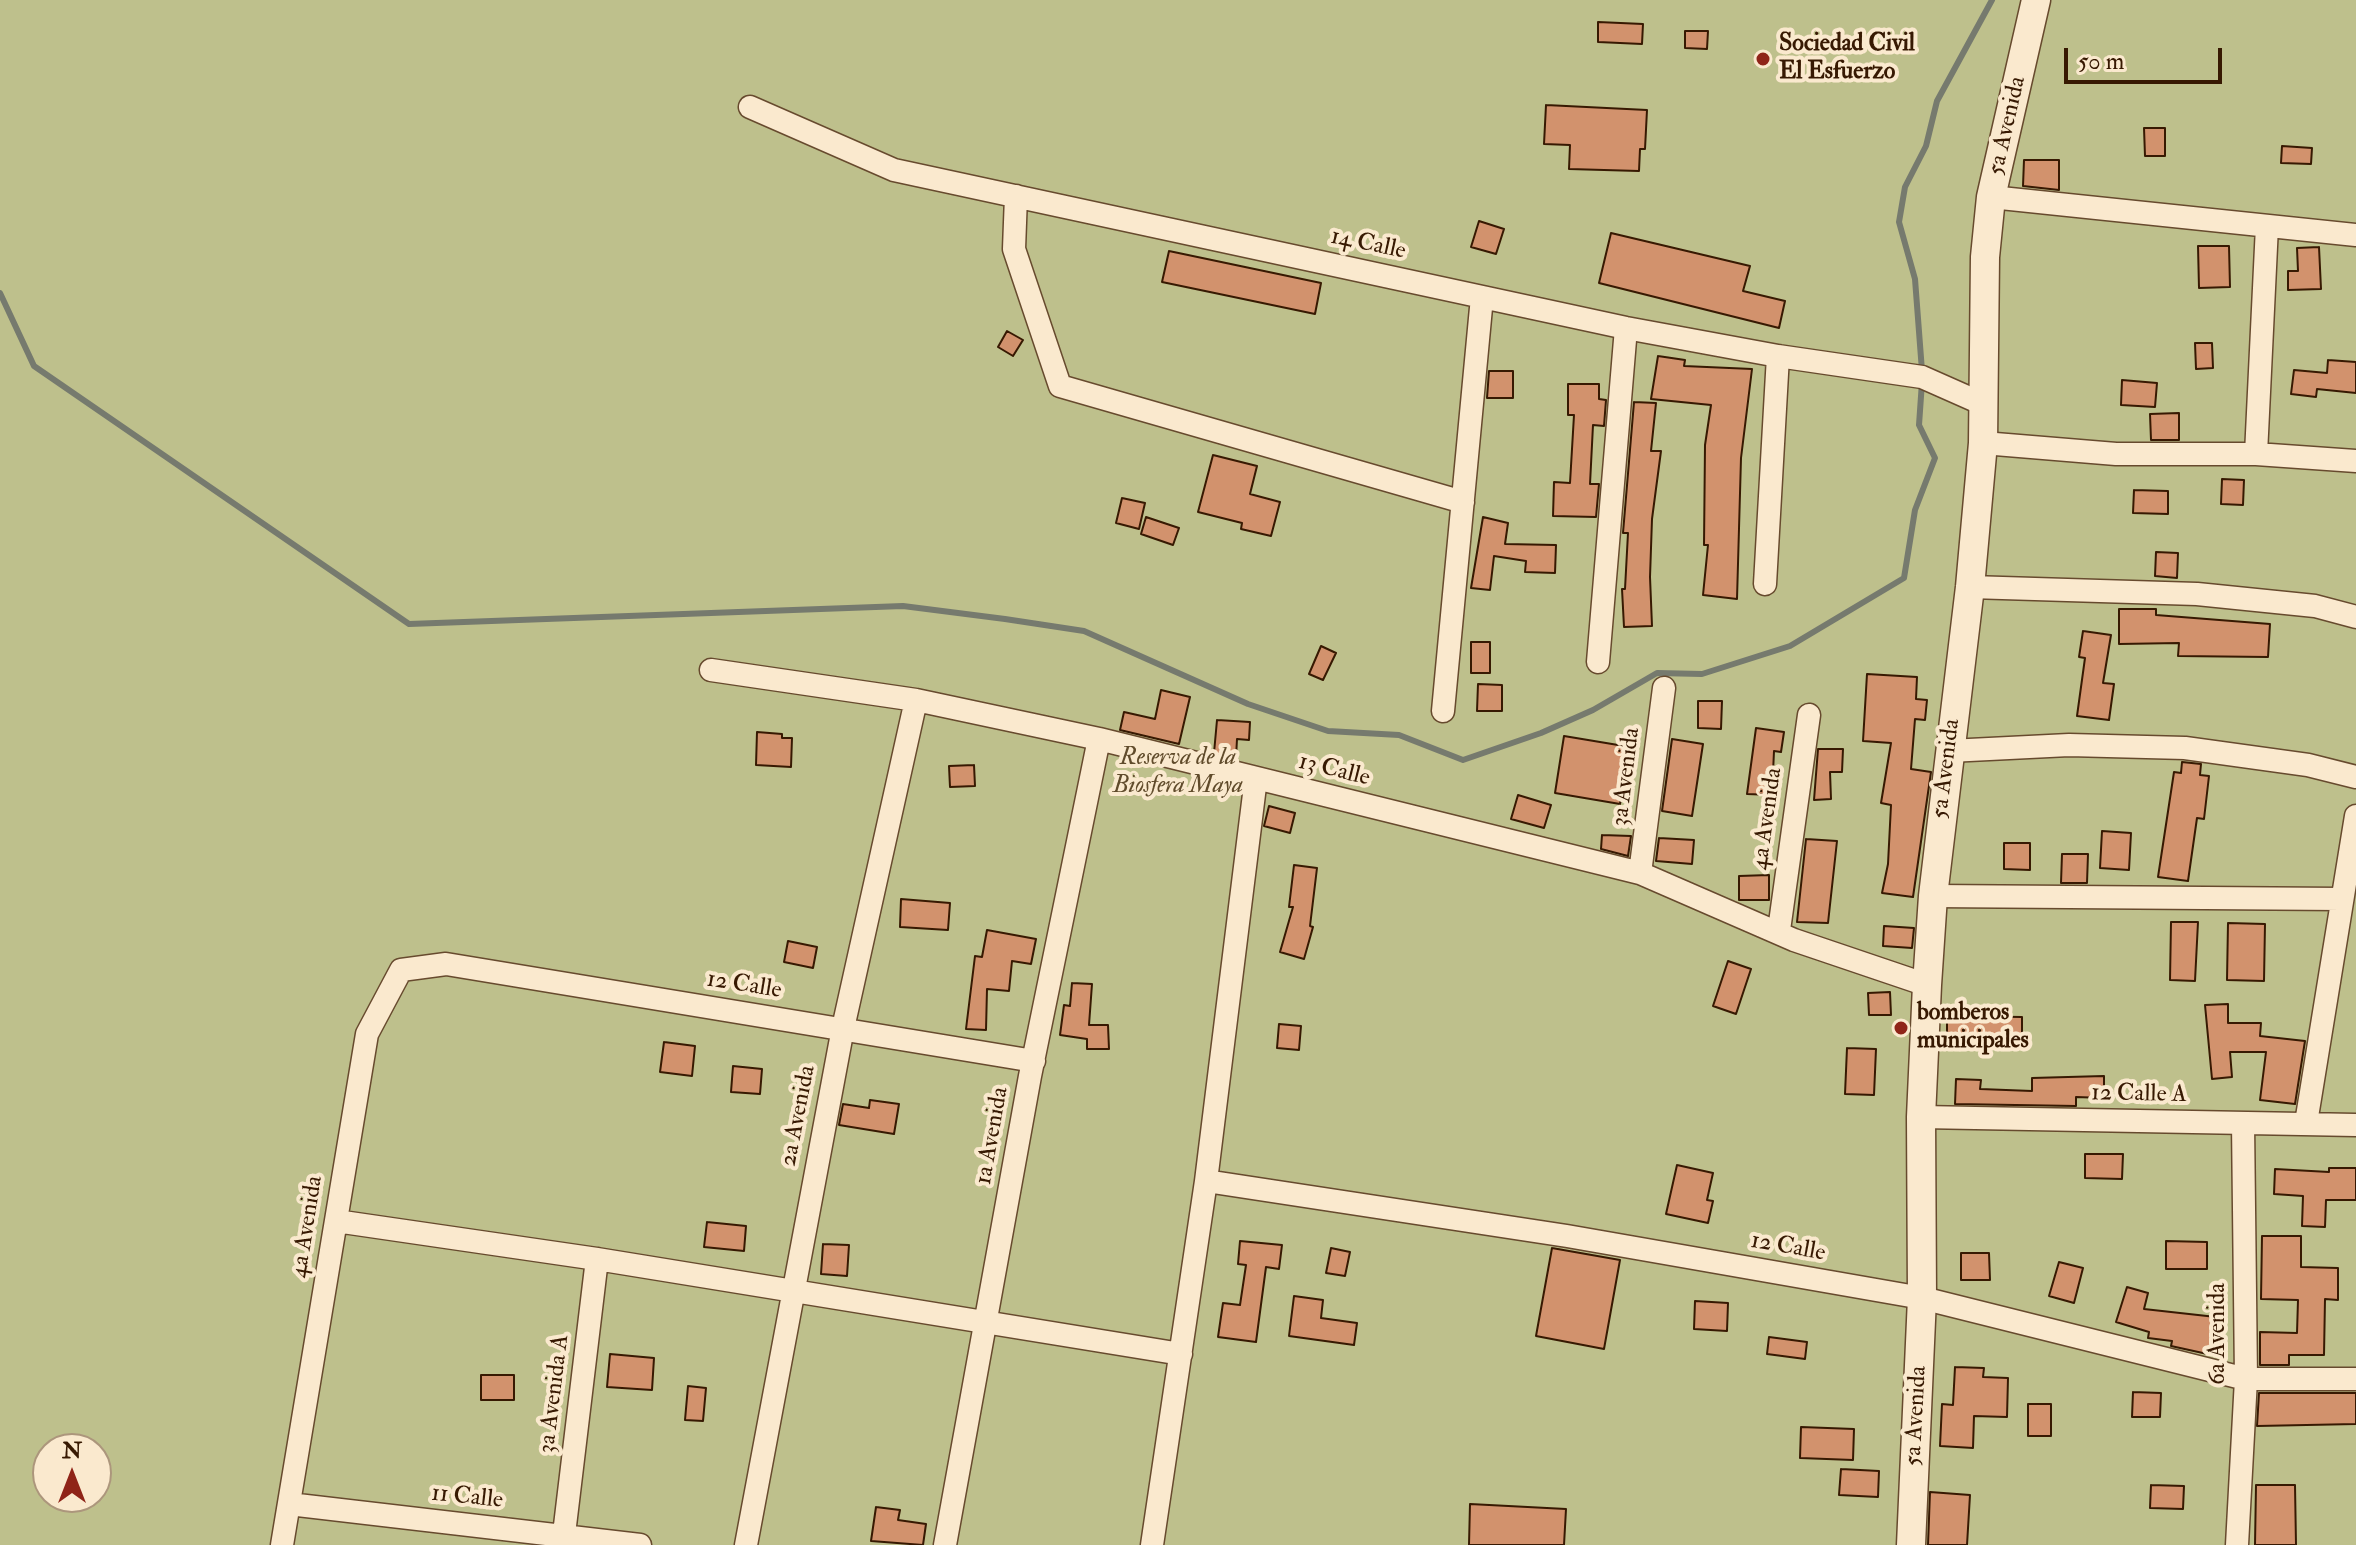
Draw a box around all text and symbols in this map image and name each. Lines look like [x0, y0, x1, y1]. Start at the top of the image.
place label: Sociedad Civil El Esfuerzo [1779, 31, 1915, 87]
scale bar [2068, 32, 2226, 82]
text: 50 m [2078, 46, 2124, 77]
marker: Sociedad Civil El Esfuerzo [1754, 50, 1772, 68]
street label: 5a Avenida [1983, 74, 2033, 178]
street label: 14 Calle [1328, 223, 1408, 267]
street label: 5a Avenida [1927, 717, 1967, 821]
street label: 3a Avenida [1607, 726, 1647, 828]
park label: Reserva de la Biosfera Maya [1113, 745, 1243, 801]
street label: 13 Calle [1295, 748, 1373, 794]
street label: 4a Avenida [1747, 766, 1789, 872]
street label: 12 Calle [705, 966, 783, 1006]
place label: bomberos municipales [1917, 1000, 2029, 1056]
marker: bomberos municipales [1892, 1019, 1910, 1037]
street label: 2a Avenida [775, 1063, 823, 1169]
street label: 12 Calle A [2091, 1080, 2187, 1110]
street label: 1a Avenida [970, 1085, 1016, 1187]
street label: 4a Avenida [286, 1174, 330, 1280]
street label: 12 Calle [1748, 1227, 1828, 1269]
street label: 6a Avenida [2205, 1283, 2233, 1385]
street label: 3a Avenida A [533, 1333, 577, 1455]
street label: 5a Avenida [1900, 1365, 1934, 1467]
north arrow [32, 1433, 112, 1513]
text: N [62, 1437, 82, 1465]
street label: 11 Calle [430, 1480, 504, 1516]

